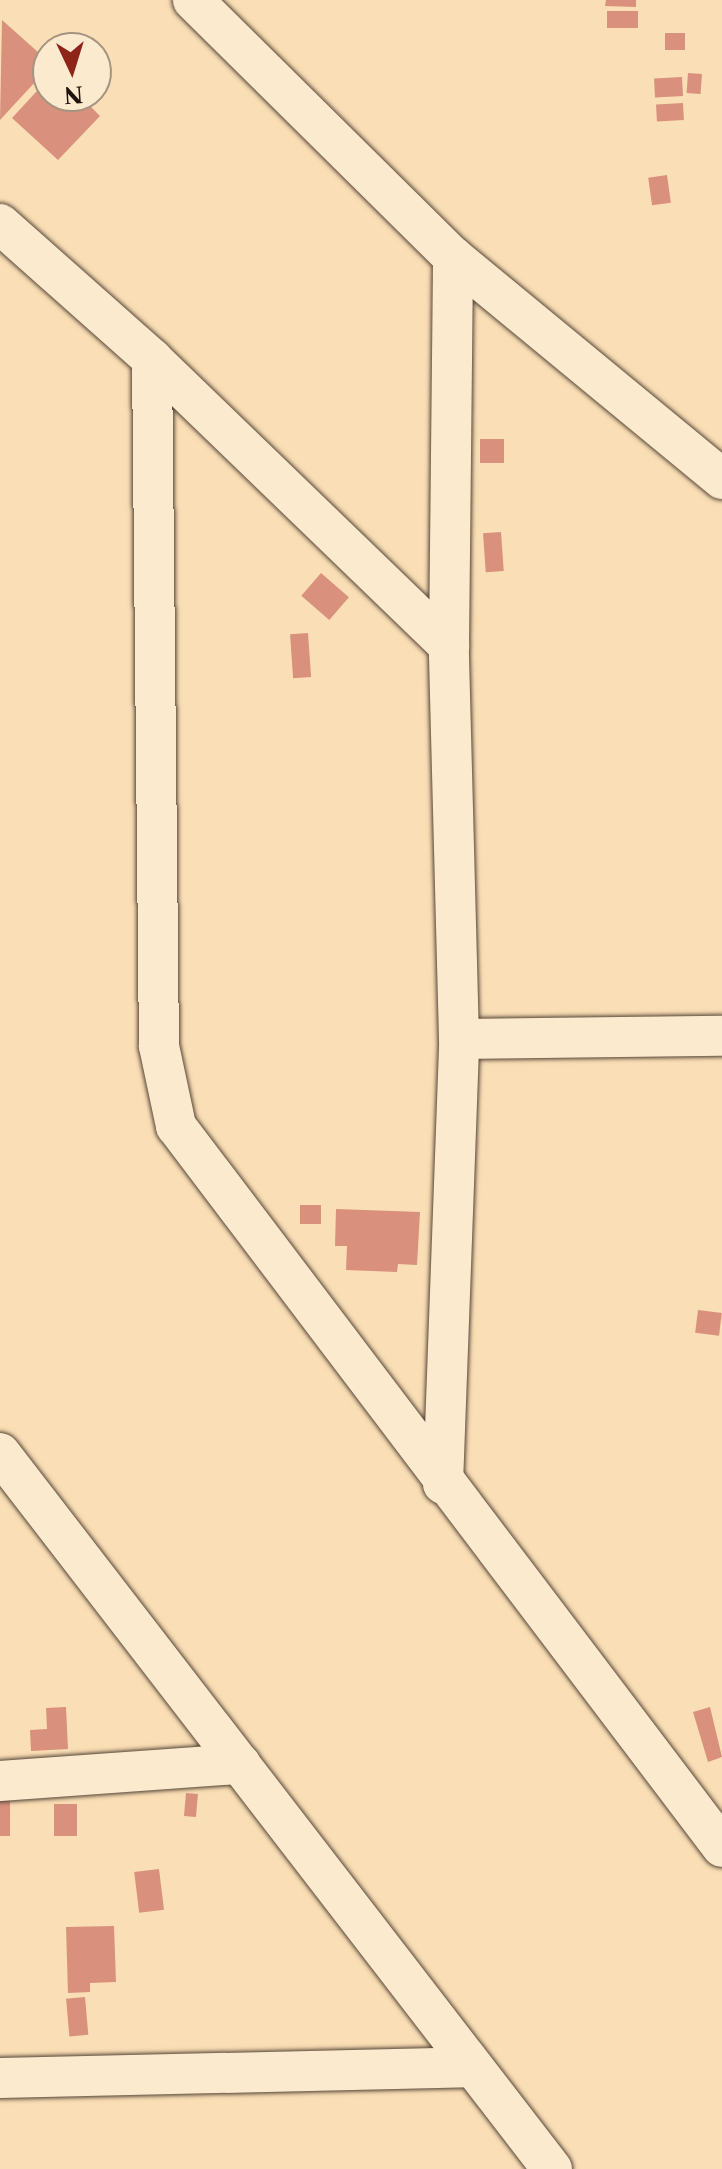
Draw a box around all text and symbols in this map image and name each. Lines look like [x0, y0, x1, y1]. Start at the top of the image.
north arrow [32, 32, 112, 112]
text: N [63, 80, 84, 109]

